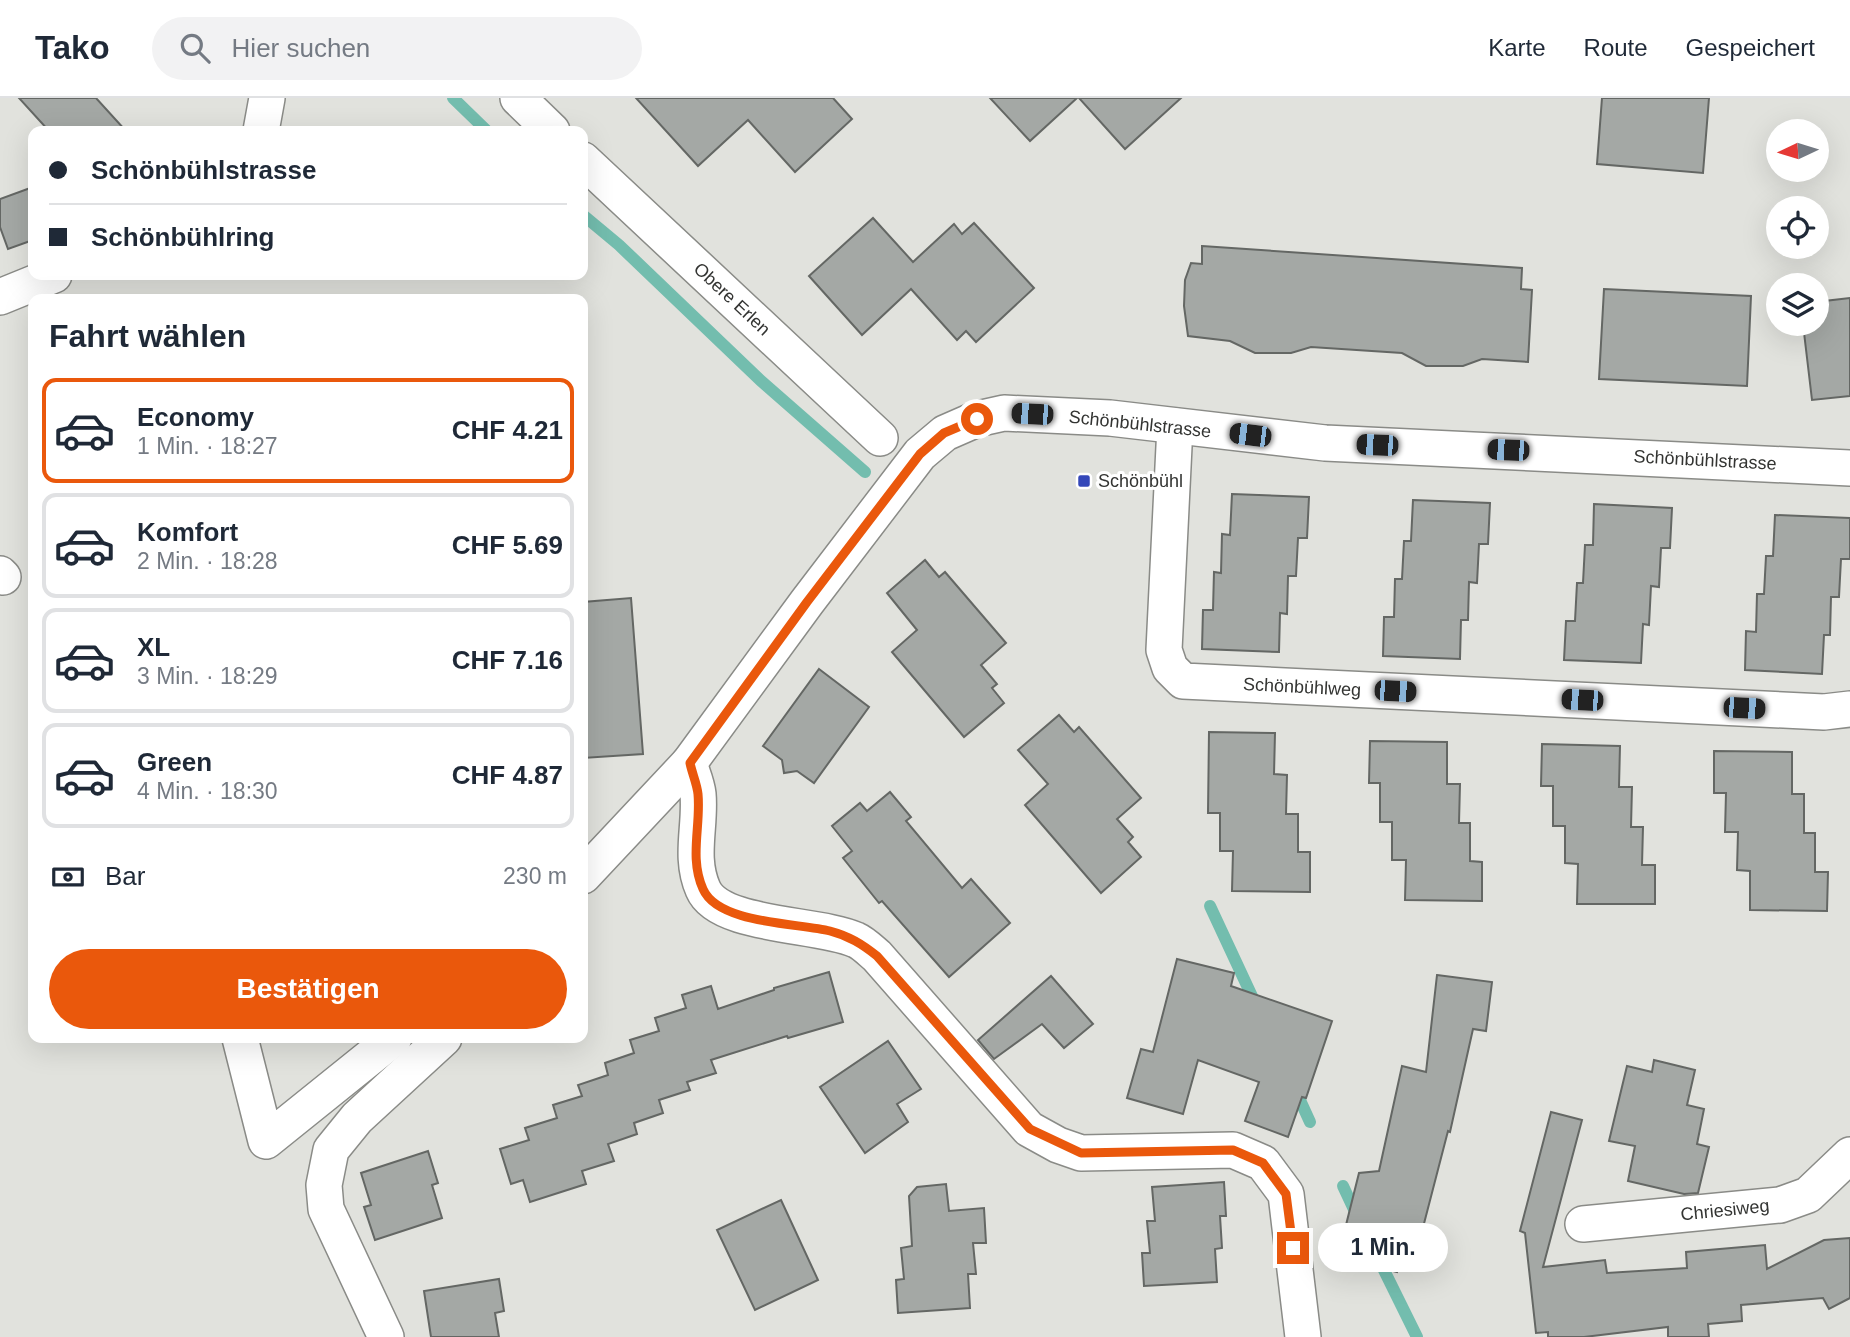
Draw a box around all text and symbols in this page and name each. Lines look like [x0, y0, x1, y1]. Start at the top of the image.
search box [152, 17, 642, 80]
text: Tako [35, 29, 110, 66]
icon: search [176, 29, 214, 67]
text: Hier suchen [232, 33, 370, 63]
text: Karte [1488, 34, 1546, 61]
text: Route [1584, 34, 1648, 61]
text: Gespeichert [1686, 34, 1815, 61]
north arrow [1766, 119, 1829, 182]
map controls [1766, 119, 1829, 336]
text: Schönbühlstrasse [91, 155, 316, 185]
button: locate [1766, 196, 1829, 259]
text: Schönbühlring [91, 222, 274, 252]
street label: Obere Erlen [690, 259, 774, 339]
button: layers [1766, 273, 1829, 336]
text: Fahrt wählen [49, 318, 246, 354]
icon: car [53, 399, 116, 462]
text: Economy [137, 402, 254, 432]
car [1011, 402, 1054, 426]
route start [961, 403, 993, 435]
street label: Schönbühlstrasse [1068, 407, 1212, 441]
text: CHF 4.21 [452, 415, 563, 445]
car [1228, 422, 1273, 448]
text: 1 Min. · 18:27 [137, 433, 278, 459]
car [1356, 434, 1399, 456]
car [1487, 439, 1530, 461]
street label: Schönbühlstrasse [1633, 446, 1777, 474]
place label: Schönbühl [1098, 471, 1183, 491]
marker: Schönbühl [1076, 473, 1092, 489]
icon: car [53, 514, 116, 577]
text: Komfort [137, 517, 238, 547]
text: CHF 5.69 [452, 530, 563, 560]
text: 2 Min. · 18:28 [137, 548, 278, 574]
icon: car [53, 629, 116, 692]
text: XL [137, 632, 170, 662]
text: CHF 7.16 [452, 645, 563, 675]
text: 3 Min. · 18:29 [137, 663, 278, 689]
street label: Schönbühlweg [1243, 674, 1361, 700]
car [1374, 679, 1417, 703]
car [1561, 688, 1604, 712]
car [1723, 696, 1766, 720]
icon: car [53, 744, 116, 807]
text: Green [137, 747, 212, 777]
text: CHF 4.87 [452, 760, 563, 790]
text: 4 Min. · 18:30 [137, 778, 278, 804]
icon: cash [49, 858, 87, 896]
text: Bar [105, 861, 145, 891]
text: 230 m [503, 863, 567, 889]
button: Bestätigen [49, 949, 567, 1029]
street label: Chriesiweg [1680, 1195, 1770, 1225]
callout: 1 Min. [1318, 1224, 1447, 1272]
route end [1277, 1232, 1309, 1264]
text: 1 Min. [1350, 1234, 1416, 1260]

